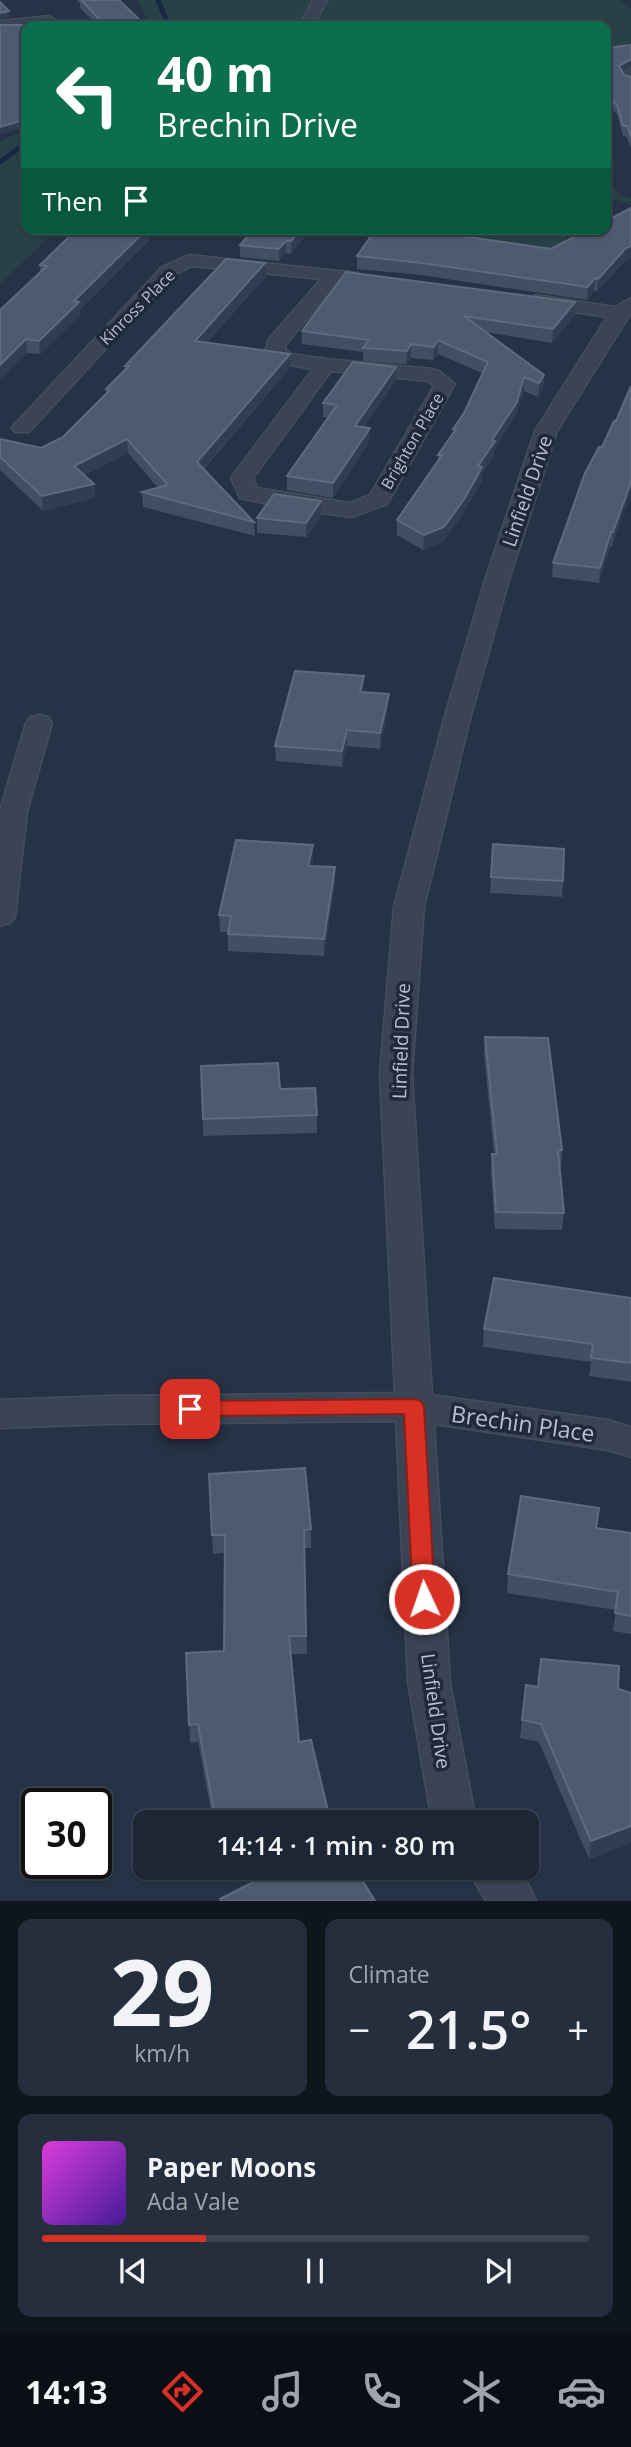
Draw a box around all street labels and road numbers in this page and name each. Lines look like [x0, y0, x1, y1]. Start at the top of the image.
street label: Kinross Place [94, 264, 180, 350]
street label: Brighton Place [375, 389, 449, 493]
street label: Linfield Drive [496, 432, 558, 550]
street label: Linfield Drive [386, 983, 416, 1099]
street label: Brechin Place [449, 1397, 597, 1449]
street label: Linfield Drive [415, 1652, 457, 1770]

